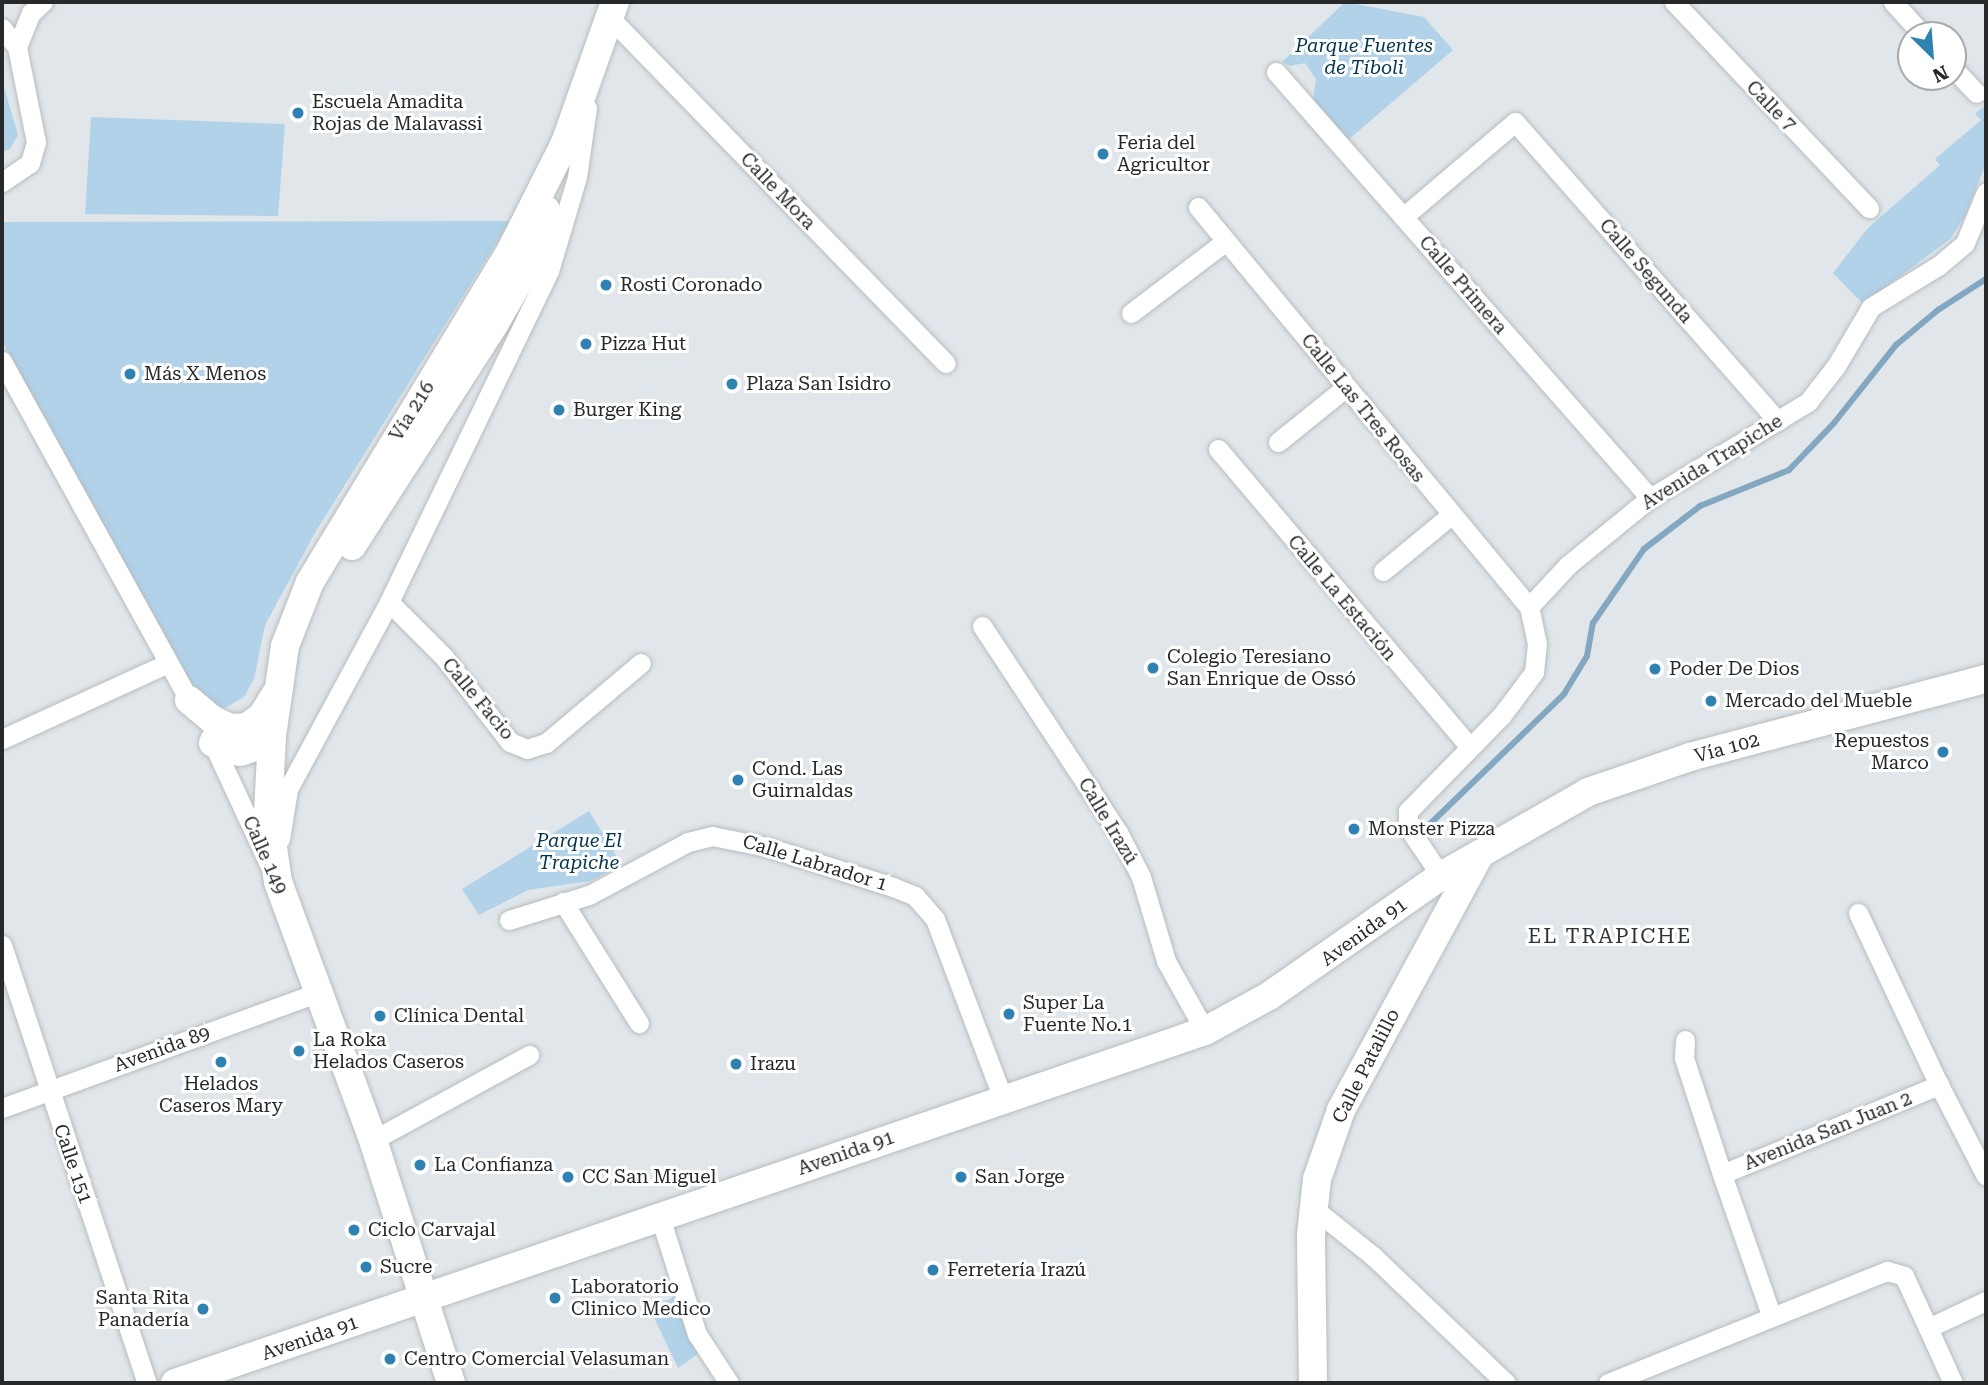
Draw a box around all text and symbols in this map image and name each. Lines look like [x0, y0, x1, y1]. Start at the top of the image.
north arrow [1897, 21, 1967, 91]
park label: Parque Fuentes de Tíboli [1295, 35, 1433, 79]
text: N [1929, 60, 1952, 87]
street label: Calle 7 [1741, 76, 1801, 136]
place label: Escuela Amadita Rojas de Malavassi [312, 91, 483, 135]
marker: Escuela Amadita Rojas de Malavassi [290, 105, 306, 121]
place label: Feria del Agricultor [1117, 132, 1210, 176]
marker: Feria del Agricultor [1095, 146, 1111, 162]
street label: Calle Mora [736, 148, 820, 234]
street label: Calle Segunda [1595, 214, 1697, 328]
street label: Calle Primera [1414, 231, 1512, 339]
place label: Rosti Coronado [620, 274, 762, 296]
marker: Rosti Coronado [598, 277, 614, 293]
street label: Calle Las Tres Rosas [1296, 329, 1430, 487]
place label: Pizza Hut [600, 333, 686, 355]
marker: Pizza Hut [578, 336, 594, 352]
place label: Más X Menos [144, 363, 266, 385]
marker: Más X Menos [122, 366, 138, 382]
place label: Plaza San Isidro [746, 373, 891, 395]
marker: Plaza San Isidro [724, 376, 740, 392]
street label: Vía 216 [385, 377, 439, 445]
place label: Burger King [573, 399, 681, 421]
marker: Burger King [551, 402, 567, 418]
street label: Avenida Trapiche [1637, 410, 1787, 514]
street label: Calle La Estación [1283, 531, 1401, 665]
place label: Colegio Teresiano San Enrique de Ossó [1167, 646, 1356, 690]
street label: Calle Facio [437, 653, 519, 745]
place label: Poder De Dios [1669, 658, 1799, 680]
marker: Colegio Teresiano San Enrique de Ossó [1145, 660, 1161, 676]
marker: Poder De Dios [1647, 661, 1663, 677]
place label: Mercado del Mueble [1725, 690, 1912, 712]
marker: Mercado del Mueble [1703, 693, 1719, 709]
street label: Vía 102 [1692, 728, 1762, 768]
place label: Repuestos Marco [1834, 730, 1929, 774]
marker: Repuestos Marco [1935, 744, 1951, 760]
place label: Cond. Las Guirnaldas [752, 758, 853, 802]
marker: Cond. Las Guirnaldas [730, 772, 746, 788]
street label: Calle Irazú [1073, 774, 1143, 868]
street label: Calle 149 [238, 813, 292, 897]
place label: Monster Pizza [1368, 818, 1495, 840]
marker: Monster Pizza [1346, 821, 1362, 837]
park label: Parque El Trapiche [536, 830, 622, 874]
street label: Calle Labrador 1 [740, 830, 890, 896]
street label: Avenida 91 [1317, 893, 1411, 971]
district label: EL TRAPICHE [1529, 923, 1691, 949]
place label: Super La Fuente No.1 [1023, 992, 1132, 1036]
place label: Clínica Dental [394, 1005, 524, 1027]
street label: Calle Patalillo [1327, 1005, 1405, 1127]
marker: Super La Fuente No.1 [1001, 1006, 1017, 1022]
marker: Clínica Dental [372, 1008, 388, 1024]
street label: Avenida 89 [111, 1021, 213, 1077]
place label: La Roka Helados Caseros [313, 1029, 464, 1073]
marker: La Roka Helados Caseros [291, 1043, 307, 1059]
place label: Irazu [750, 1053, 796, 1075]
marker: Helados Caseros Mary [213, 1054, 229, 1070]
marker: Irazu [728, 1056, 744, 1072]
place label: Helados Caseros Mary [159, 1073, 283, 1117]
street label: Avenida San Juan 2 [1741, 1087, 1915, 1175]
street label: Calle 151 [49, 1121, 97, 1207]
street label: Avenida 91 [795, 1126, 897, 1180]
place label: La Confianza [434, 1154, 553, 1176]
marker: La Confianza [412, 1157, 428, 1173]
place label: CC San Miguel [582, 1166, 716, 1188]
place label: San Jorge [975, 1166, 1065, 1188]
marker: CC San Miguel [560, 1169, 576, 1185]
marker: San Jorge [953, 1169, 969, 1185]
place label: Ciclo Carvajal [368, 1219, 496, 1241]
marker: Ciclo Carvajal [346, 1222, 362, 1238]
place label: Sucre [380, 1256, 432, 1278]
marker: Sucre [358, 1259, 374, 1275]
place label: Ferretería Irazú [947, 1259, 1086, 1281]
marker: Ferretería Irazú [925, 1262, 941, 1278]
place label: Laboratorio Clinico Medico [571, 1276, 711, 1320]
place label: Santa Rita Panadería [96, 1287, 189, 1331]
marker: Laboratorio Clinico Medico [545, 1288, 565, 1308]
marker: Santa Rita Panadería [195, 1301, 211, 1317]
street label: Avenida 91 [259, 1311, 361, 1365]
place label: Centro Comercial Velasuman [404, 1348, 669, 1370]
marker: Centro Comercial Velasuman [382, 1351, 398, 1367]

